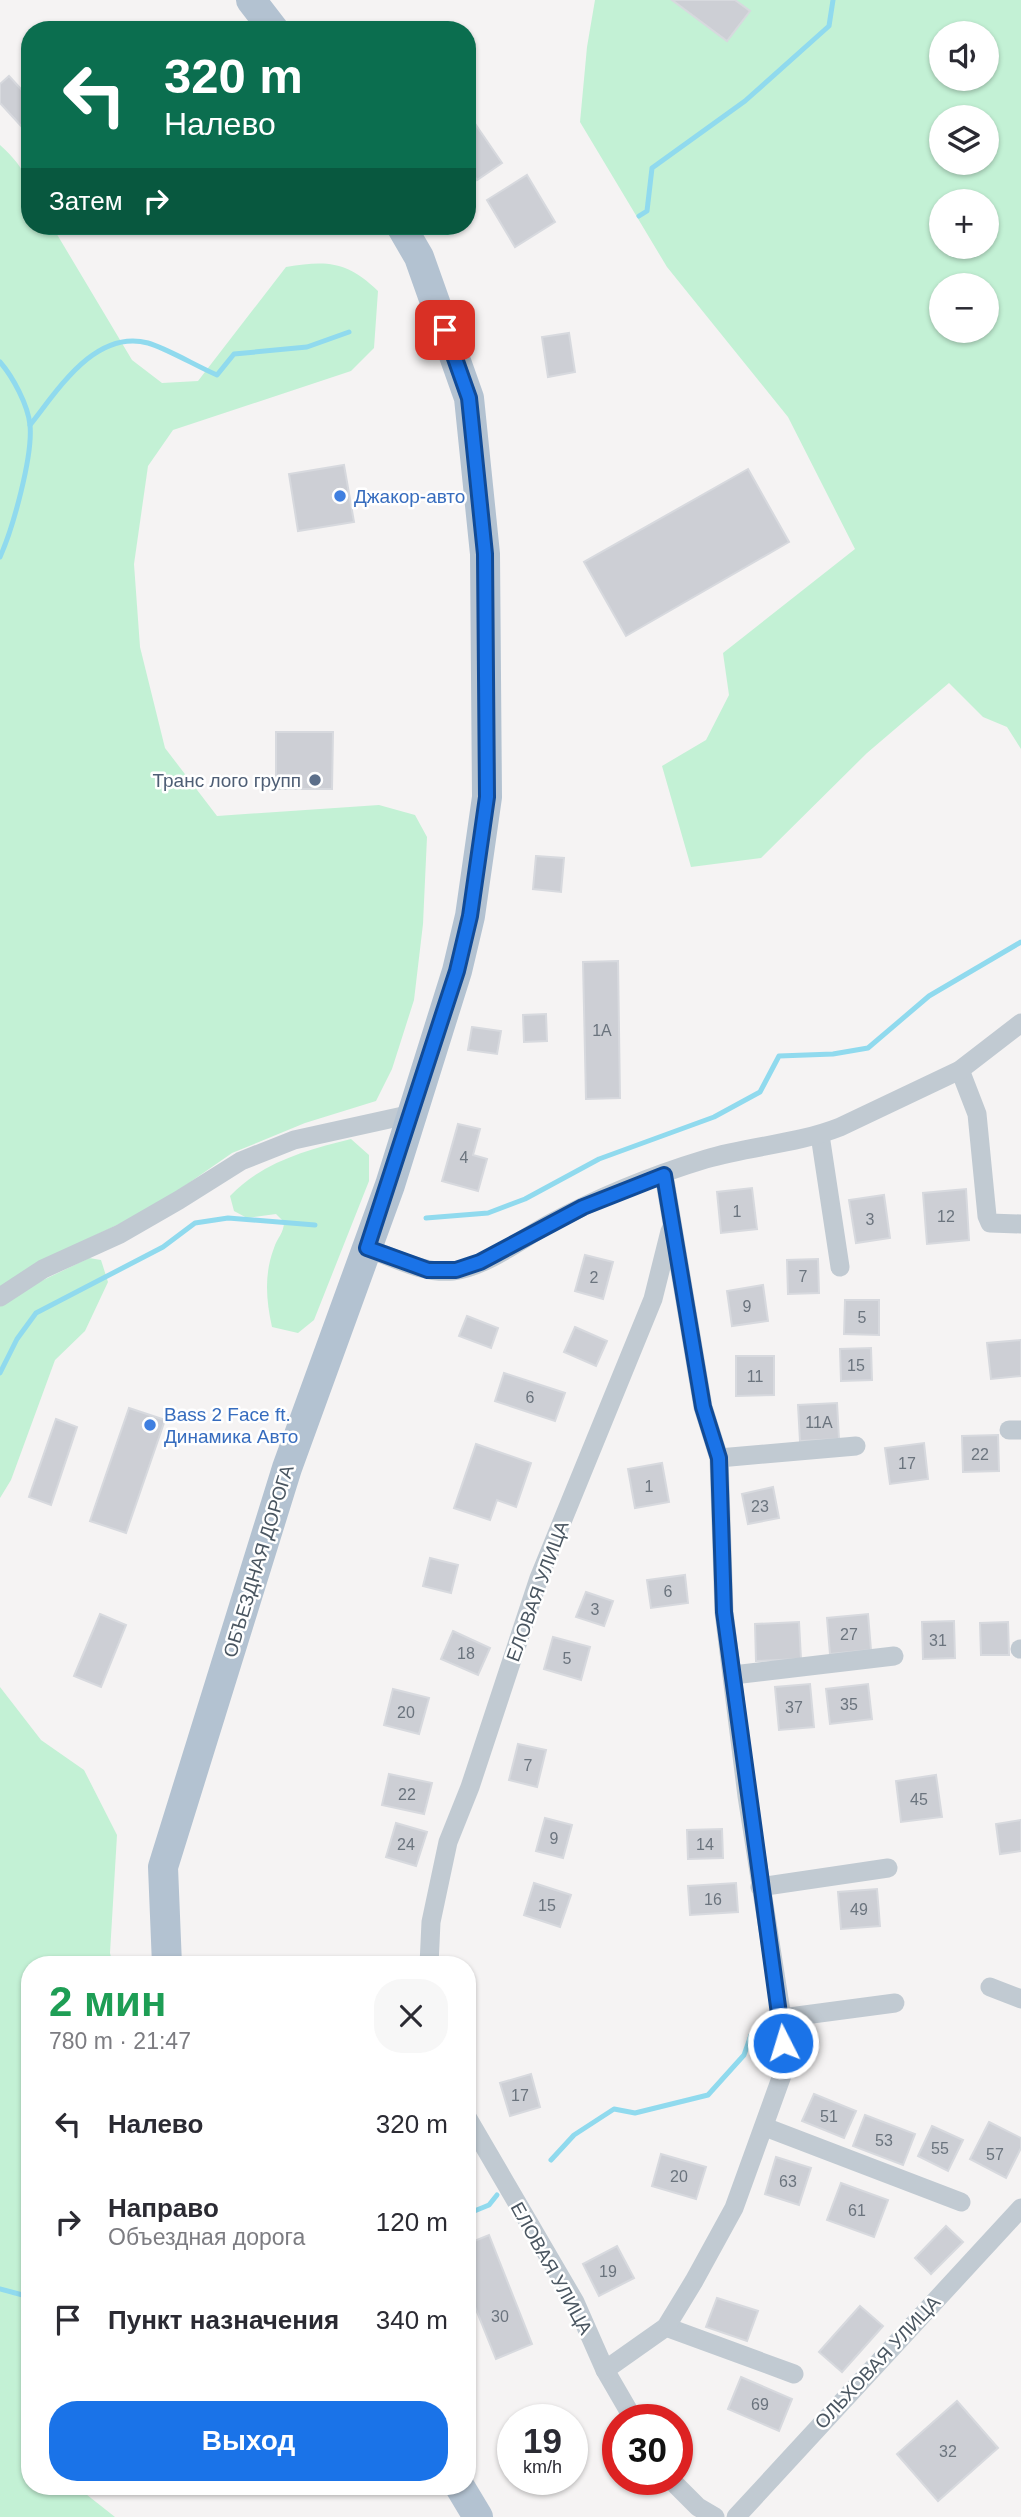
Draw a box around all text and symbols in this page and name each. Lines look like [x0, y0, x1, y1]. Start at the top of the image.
map controls [929, 21, 999, 343]
button: sound [929, 21, 999, 91]
icon: left [49, 49, 140, 140]
text: 320 m [164, 49, 303, 103]
button: layers [929, 105, 999, 175]
text: Налево [164, 106, 276, 142]
icon: right [137, 182, 175, 220]
text: Затем [49, 186, 123, 216]
button: + [929, 189, 999, 259]
button: − [929, 273, 999, 343]
pin [415, 300, 475, 360]
icon: arrive [426, 311, 464, 349]
place label: Джакор-авто [354, 486, 465, 507]
marker: Джакор-авто [332, 488, 348, 504]
place label: Транс лого групп [152, 770, 301, 791]
marker: Транс лого групп [307, 772, 323, 788]
house number: 1А [592, 1022, 612, 1039]
house number: 4 [460, 1149, 469, 1166]
house number: 1 [733, 1203, 742, 1220]
house number: 12 [937, 1208, 955, 1225]
house number: 3 [866, 1211, 875, 1228]
house number: 7 [799, 1268, 808, 1285]
house number: 2 [590, 1269, 599, 1286]
house number: 9 [743, 1298, 752, 1315]
house number: 5 [858, 1309, 867, 1326]
house number: 15 [847, 1357, 865, 1374]
house number: 11 [747, 1368, 763, 1385]
house number: 6 [526, 1389, 535, 1406]
place label: Bass 2 Face ft. Динамика Авто [164, 1404, 298, 1447]
house number: 11А [805, 1414, 833, 1431]
marker: Bass 2 Face ft. Динамика Авто [142, 1417, 158, 1433]
house number: 22 [971, 1446, 989, 1463]
house number: 17 [898, 1455, 916, 1472]
street label: ОБЪЕЗДНАЯ ДОРОГА [219, 1462, 298, 1660]
house number: 1 [645, 1478, 654, 1495]
house number: 23 [751, 1498, 769, 1515]
street label: ЕЛОВАЯ УЛИЦА [502, 1518, 573, 1664]
house number: 6 [664, 1583, 673, 1600]
house number: 3 [591, 1601, 600, 1618]
house number: 27 [840, 1626, 858, 1643]
house number: 31 [929, 1632, 947, 1649]
house number: 18 [457, 1645, 475, 1662]
house number: 5 [563, 1650, 572, 1667]
house number: 35 [840, 1696, 858, 1713]
house number: 37 [785, 1699, 803, 1716]
house number: 20 [397, 1704, 415, 1721]
house number: 7 [524, 1757, 533, 1774]
house number: 22 [398, 1786, 416, 1803]
house number: 45 [910, 1791, 928, 1808]
house number: 9 [550, 1830, 559, 1847]
house number: 24 [397, 1836, 415, 1853]
house number: 14 [696, 1836, 714, 1853]
house number: 16 [704, 1891, 722, 1908]
house number: 15 [538, 1897, 556, 1914]
house number: 49 [850, 1901, 868, 1918]
text: 2 мин [49, 1978, 166, 2025]
button: close [374, 1979, 448, 2053]
position arrow [746, 2006, 820, 2080]
text: 780 m · 21:47 [49, 2028, 191, 2054]
house number: 17 [511, 2087, 529, 2104]
icon: left [49, 2105, 87, 2143]
house number: 51 [820, 2108, 838, 2125]
text: Налево [108, 2109, 203, 2139]
text: 320 m [376, 2109, 448, 2139]
house number: 53 [875, 2132, 893, 2149]
house number: 55 [931, 2140, 949, 2157]
house number: 57 [986, 2146, 1004, 2163]
house number: 20 [670, 2168, 688, 2185]
house number: 63 [779, 2173, 797, 2190]
text: Направо [108, 2193, 219, 2223]
street label: ЕЛОВАЯ УЛИЦА [507, 2198, 597, 2338]
house number: 61 [848, 2202, 866, 2219]
icon: right [49, 2203, 87, 2241]
text: 120 m [376, 2207, 448, 2237]
text: Объездная дорога [108, 2224, 305, 2250]
house number: 19 [599, 2263, 617, 2280]
street label: ОЛЬХОВАЯ УЛИЦА [811, 2292, 944, 2433]
icon: arrive [49, 2301, 87, 2339]
text: Пункт назначения [108, 2305, 339, 2335]
text: 340 m [376, 2305, 448, 2335]
house number: 30 [491, 2308, 509, 2325]
house number: 69 [751, 2396, 769, 2413]
button: Выход [49, 2401, 448, 2481]
speed limit sign: 30 [602, 2404, 693, 2495]
text: 19 [523, 2421, 562, 2460]
house number: 32 [939, 2443, 957, 2460]
text: km/h [523, 2457, 562, 2477]

